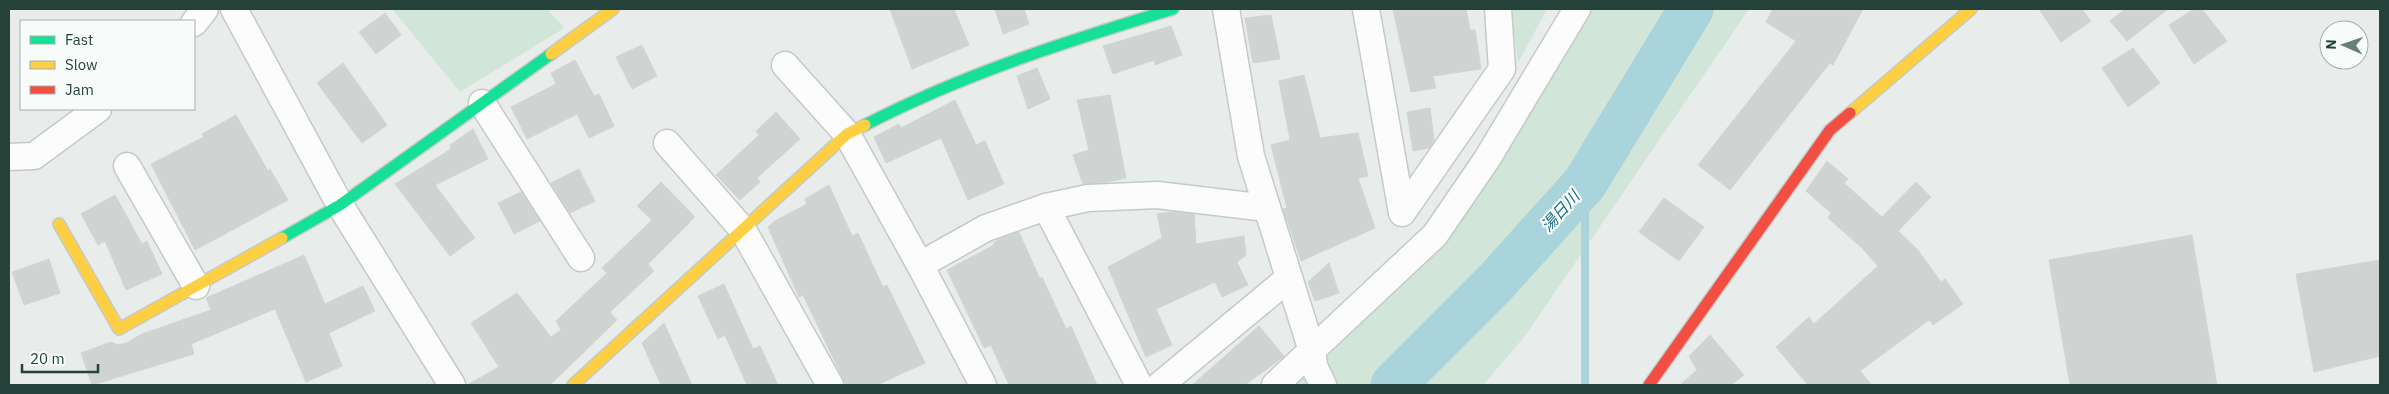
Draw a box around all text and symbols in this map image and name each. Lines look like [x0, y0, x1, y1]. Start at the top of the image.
legend [20, 20, 195, 110]
north arrow [2319, 20, 2369, 70]
text: Fast [65, 30, 93, 49]
text: N [2322, 39, 2340, 50]
text: Slow [65, 55, 98, 74]
text: Jam [65, 80, 94, 99]
water label: 湯日川 [1537, 185, 1585, 236]
scale bar [22, 342, 99, 374]
text: 20 m [30, 349, 65, 368]

